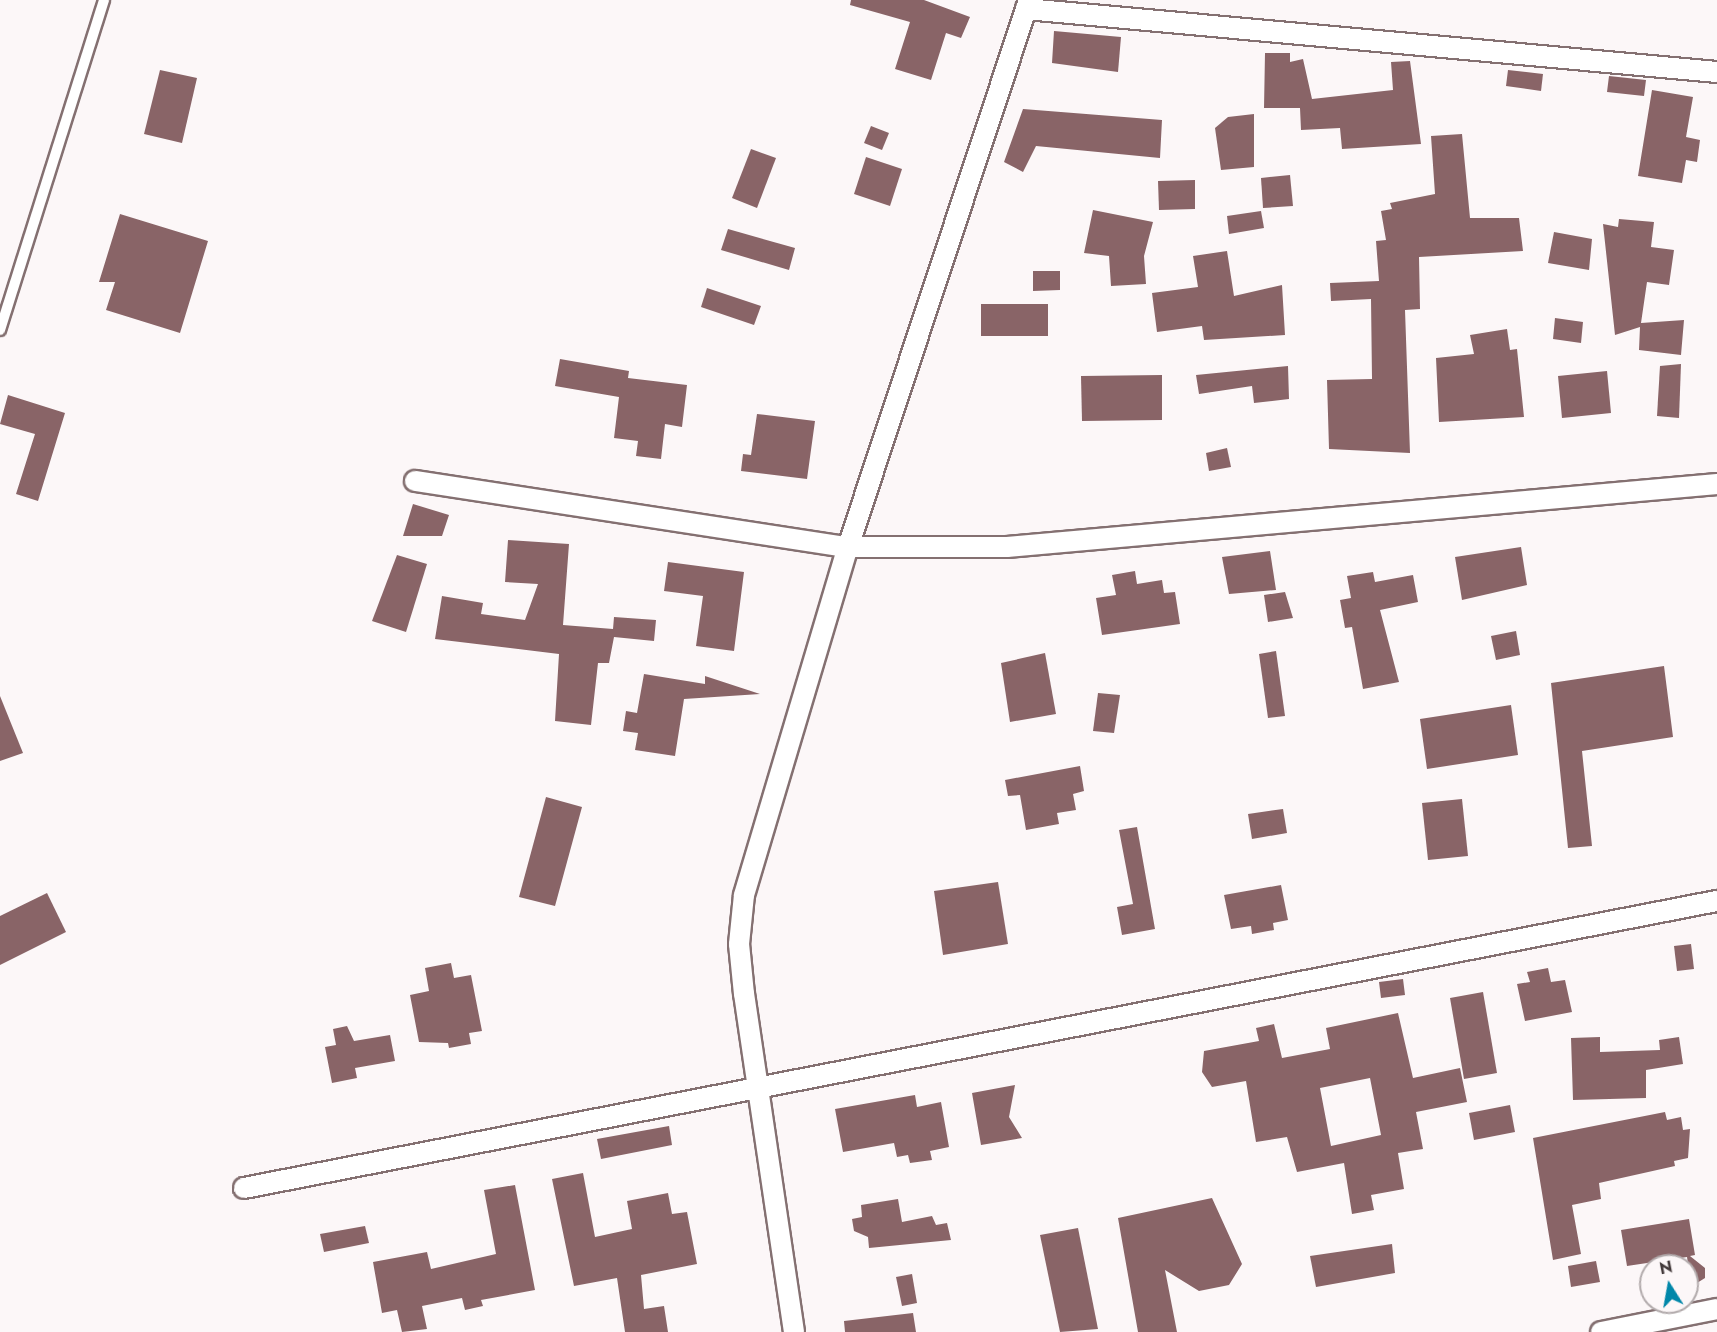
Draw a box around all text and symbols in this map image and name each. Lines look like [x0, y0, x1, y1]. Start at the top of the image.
north arrow [1639, 1254, 1699, 1314]
text: N [1657, 1255, 1674, 1280]

